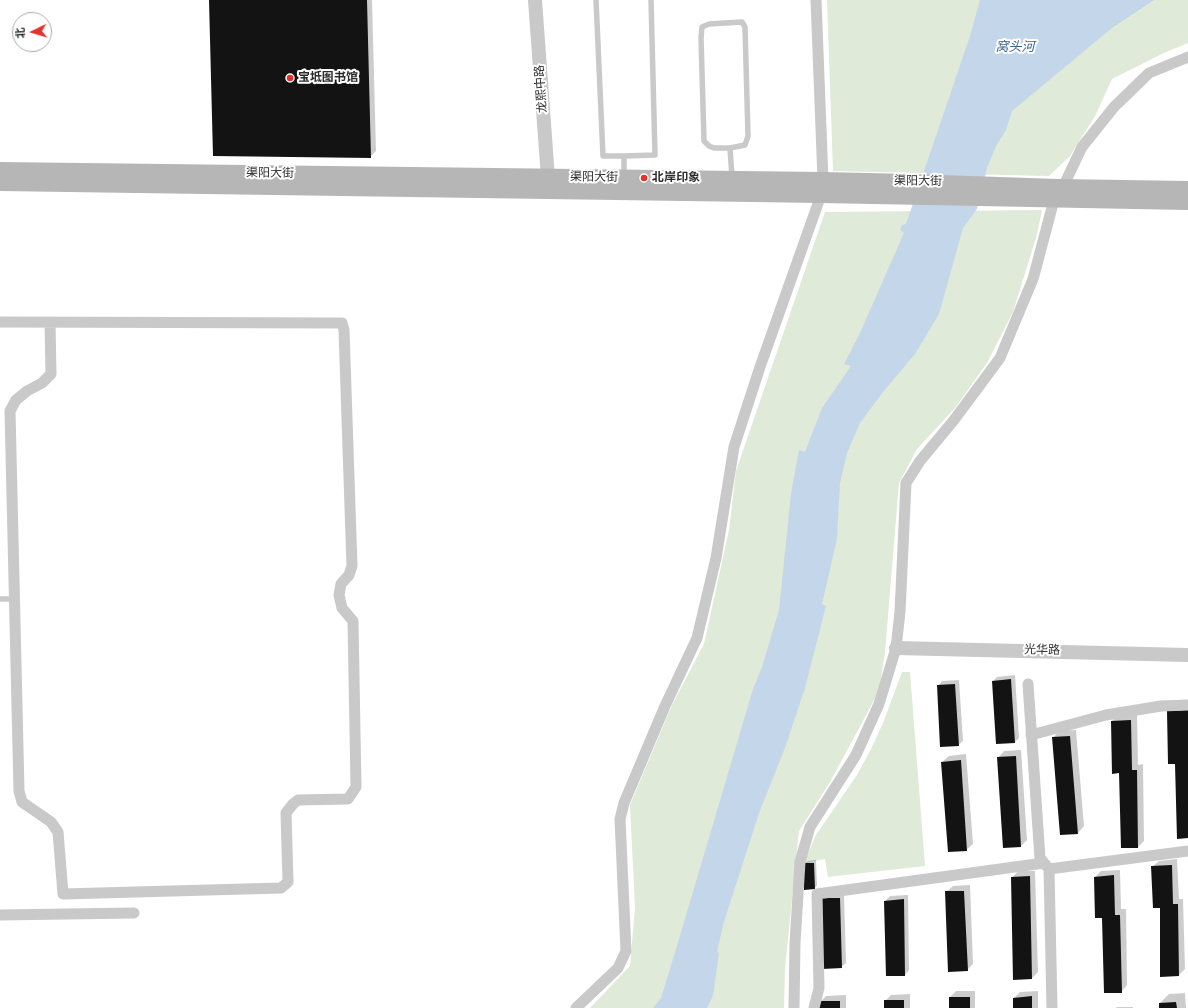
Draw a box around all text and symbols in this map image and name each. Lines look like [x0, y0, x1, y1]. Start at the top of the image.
north arrow [12, 12, 52, 52]
text: 北 [13, 27, 28, 39]
water label: 窝头河 [996, 40, 1034, 56]
street label: 龙熙中路 [533, 65, 551, 113]
place label: 宝坻图书馆 [298, 71, 358, 85]
marker: 宝坻图书馆 [285, 73, 295, 83]
street label: 渠阳大街 [246, 166, 294, 182]
street label: 渠阳大街 [570, 170, 618, 186]
place label: 北岸印象 [652, 171, 700, 185]
marker: 北岸印象 [639, 173, 649, 183]
street label: 渠阳大街 [894, 174, 942, 190]
street label: 光华路 [1024, 643, 1060, 659]

